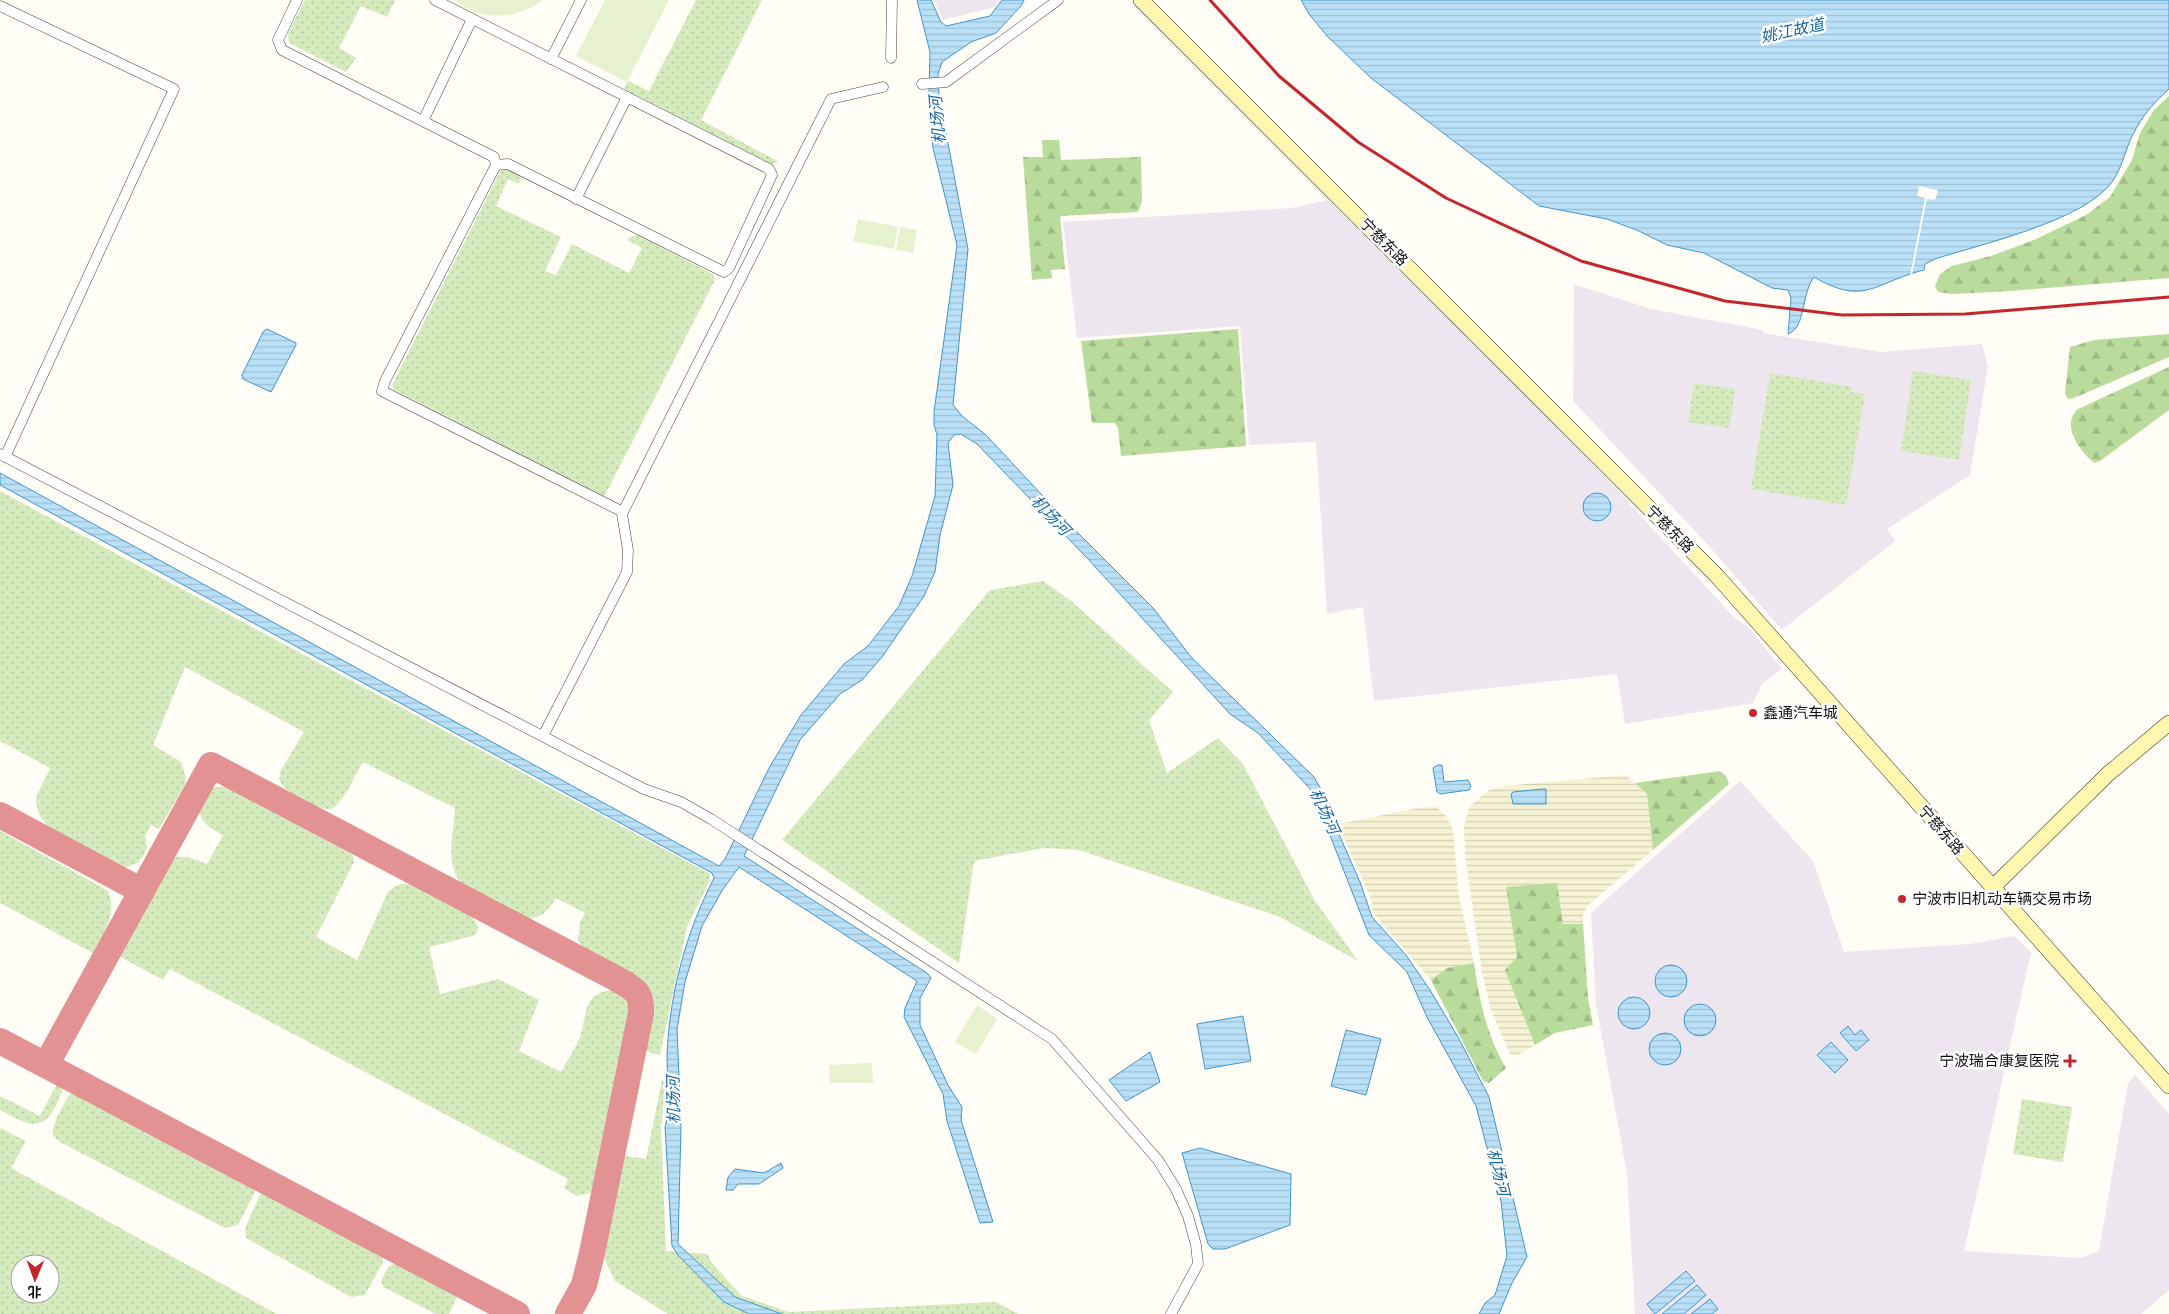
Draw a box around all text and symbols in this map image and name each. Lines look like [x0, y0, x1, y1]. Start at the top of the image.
water label: 姚江故道 [1758, 12, 1828, 47]
water label: 机场河 [924, 92, 950, 145]
street label: 宁慈东路 [1356, 213, 1413, 270]
water label: 机场河 [1026, 490, 1078, 542]
street label: 宁慈东路 [1642, 500, 1699, 557]
place label: 鑫通汽车城 [1763, 702, 1838, 722]
marker: 鑫通汽车城 [1747, 707, 1759, 719]
water label: 机场河 [1305, 785, 1346, 840]
street label: 宁慈东路 [1915, 800, 1969, 859]
place label: 宁波市旧机动车辆交易市场 [1912, 888, 2092, 908]
marker: 宁波市旧机动车辆交易市场 [1896, 893, 1908, 905]
place label: 宁波瑞合康复医院 [1939, 1050, 2059, 1070]
marker: 宁波瑞合康复医院 [2063, 1054, 2077, 1068]
water label: 机场河 [662, 1073, 684, 1124]
water label: 机场河 [1483, 1146, 1516, 1201]
north arrow [10, 1254, 60, 1304]
text: 北 [28, 1283, 42, 1302]

